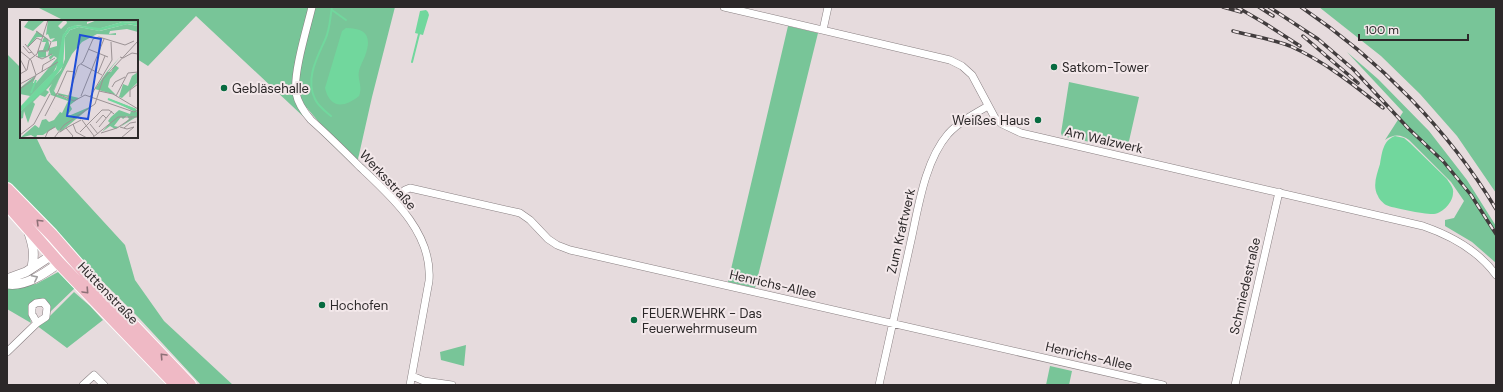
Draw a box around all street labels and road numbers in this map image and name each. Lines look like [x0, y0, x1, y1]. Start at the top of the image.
street label: Am Walzwerk [1063, 123, 1145, 157]
street label: Werksstraße [356, 146, 420, 214]
street label: Zum Kraftwerk [883, 186, 919, 275]
street label: Schmiedestraße [1226, 236, 1264, 336]
street label: Hüttenstraße [74, 258, 142, 328]
street label: Henrichs-Allee [728, 266, 818, 302]
street label: Henrichs-Allee [1044, 338, 1134, 374]

